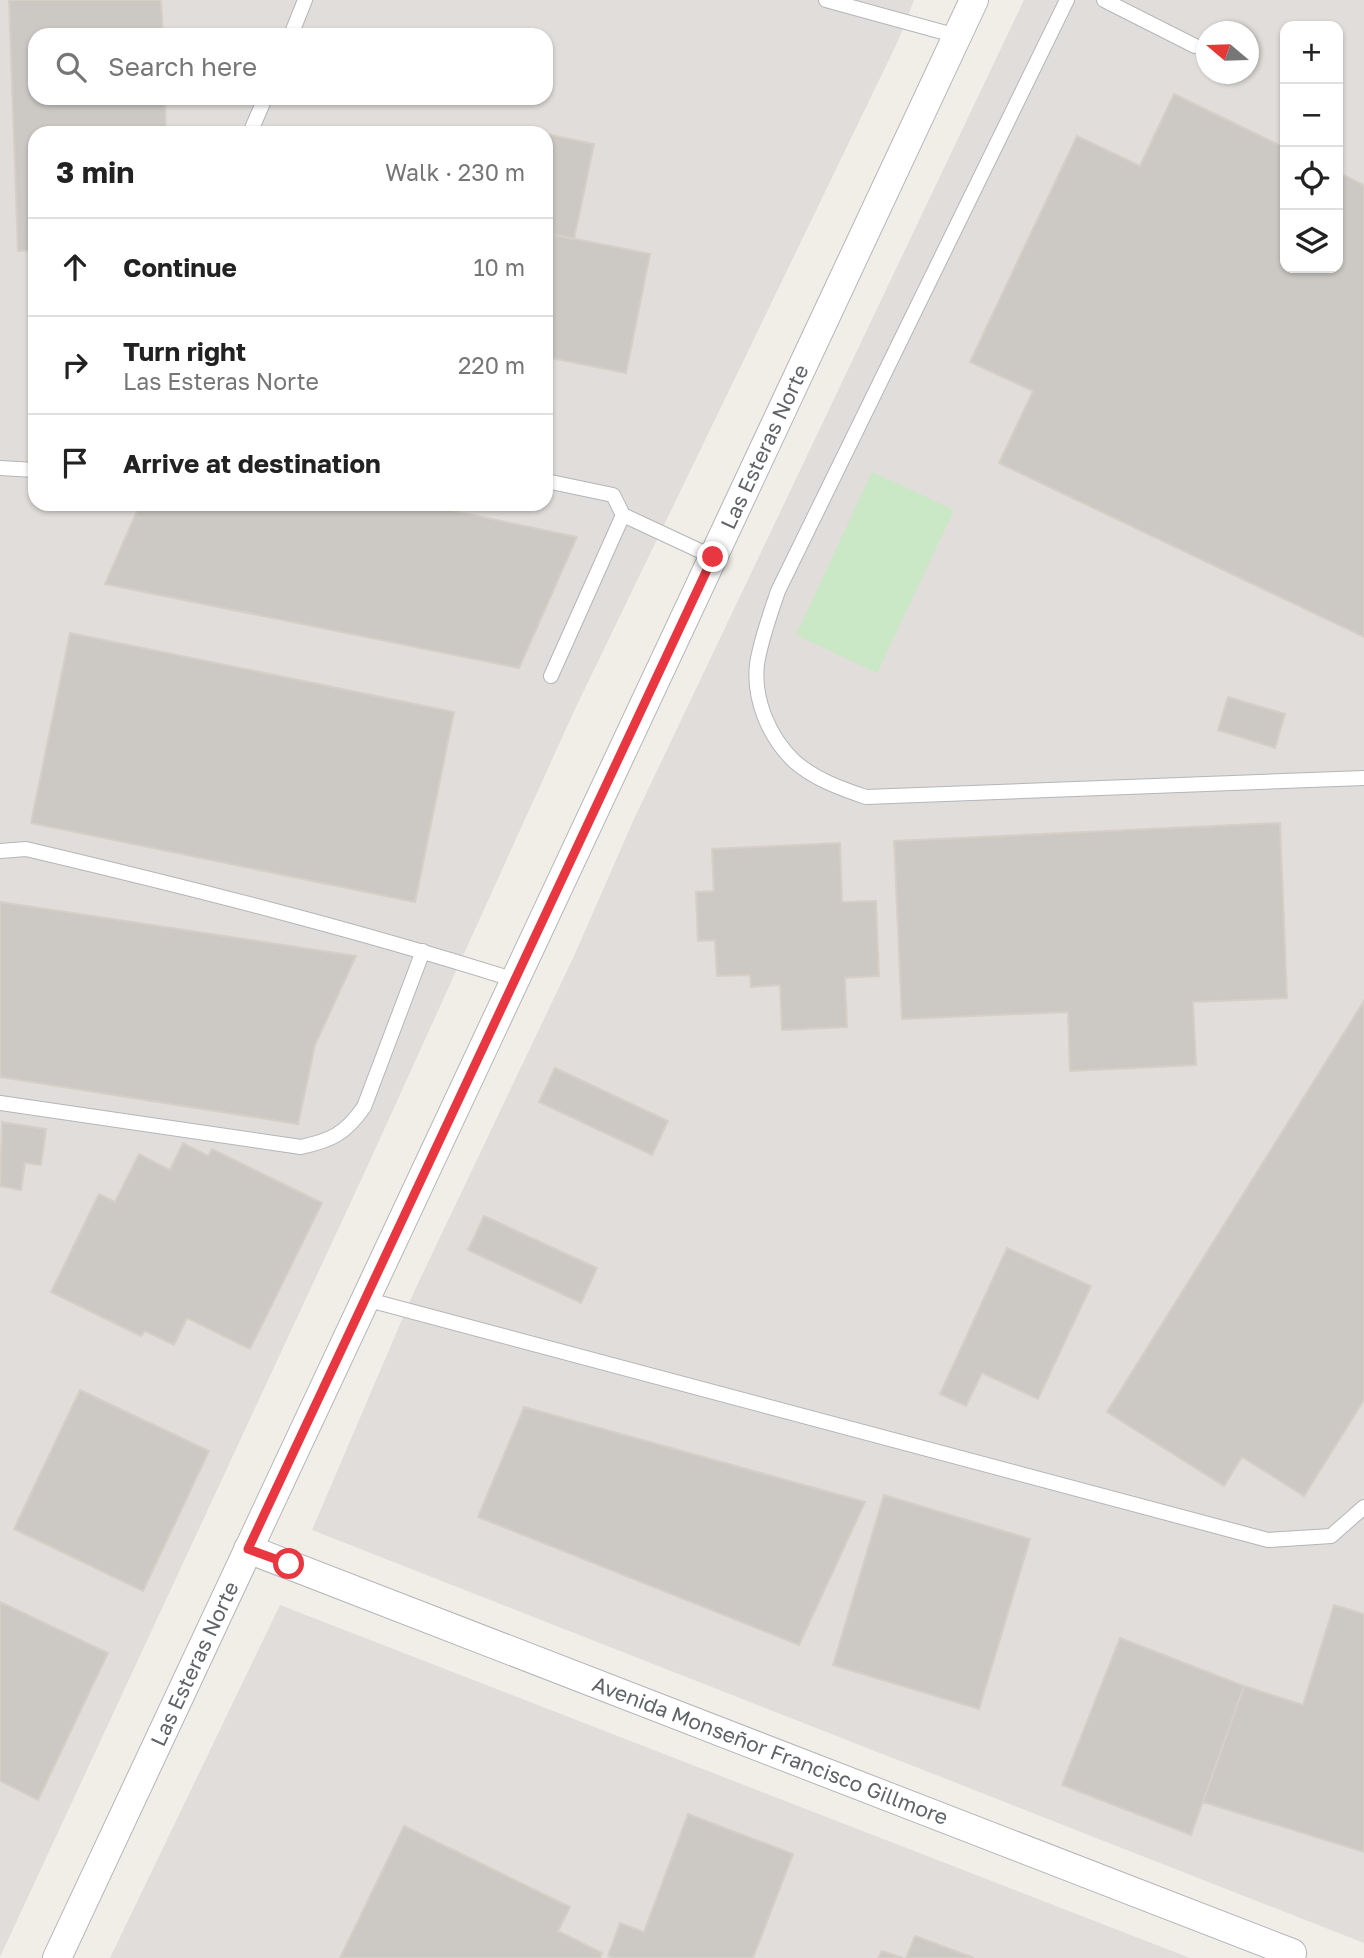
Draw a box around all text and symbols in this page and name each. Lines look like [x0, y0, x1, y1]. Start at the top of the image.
north arrow [1196, 21, 1259, 84]
map controls [1280, 21, 1343, 273]
button: + [1280, 21, 1343, 84]
search box [28, 28, 553, 105]
icon: search [52, 48, 90, 86]
text: Search here [108, 51, 257, 82]
button: − [1280, 84, 1343, 147]
button: locate [1280, 147, 1343, 210]
text: 3 min [56, 154, 134, 190]
text: Walk · 230 m [385, 158, 525, 186]
button: layers [1280, 210, 1343, 273]
icon: ahead [56, 248, 94, 286]
text: Continue [123, 252, 237, 283]
text: 10 m [473, 253, 525, 281]
text: Turn right [123, 336, 246, 367]
icon: right [56, 346, 94, 384]
text: 220 m [458, 351, 525, 379]
street label: Las Esteras Norte [715, 360, 814, 533]
text: Las Esteras Norte [123, 367, 319, 395]
icon: arrive [56, 444, 94, 482]
text: Arrive at destination [123, 448, 381, 479]
route end [697, 541, 728, 572]
route start [273, 1548, 304, 1579]
street label: Las Esteras Norte [145, 1577, 244, 1750]
street label: Avenida Monseñor Francisco Gillmore [589, 1670, 952, 1830]

